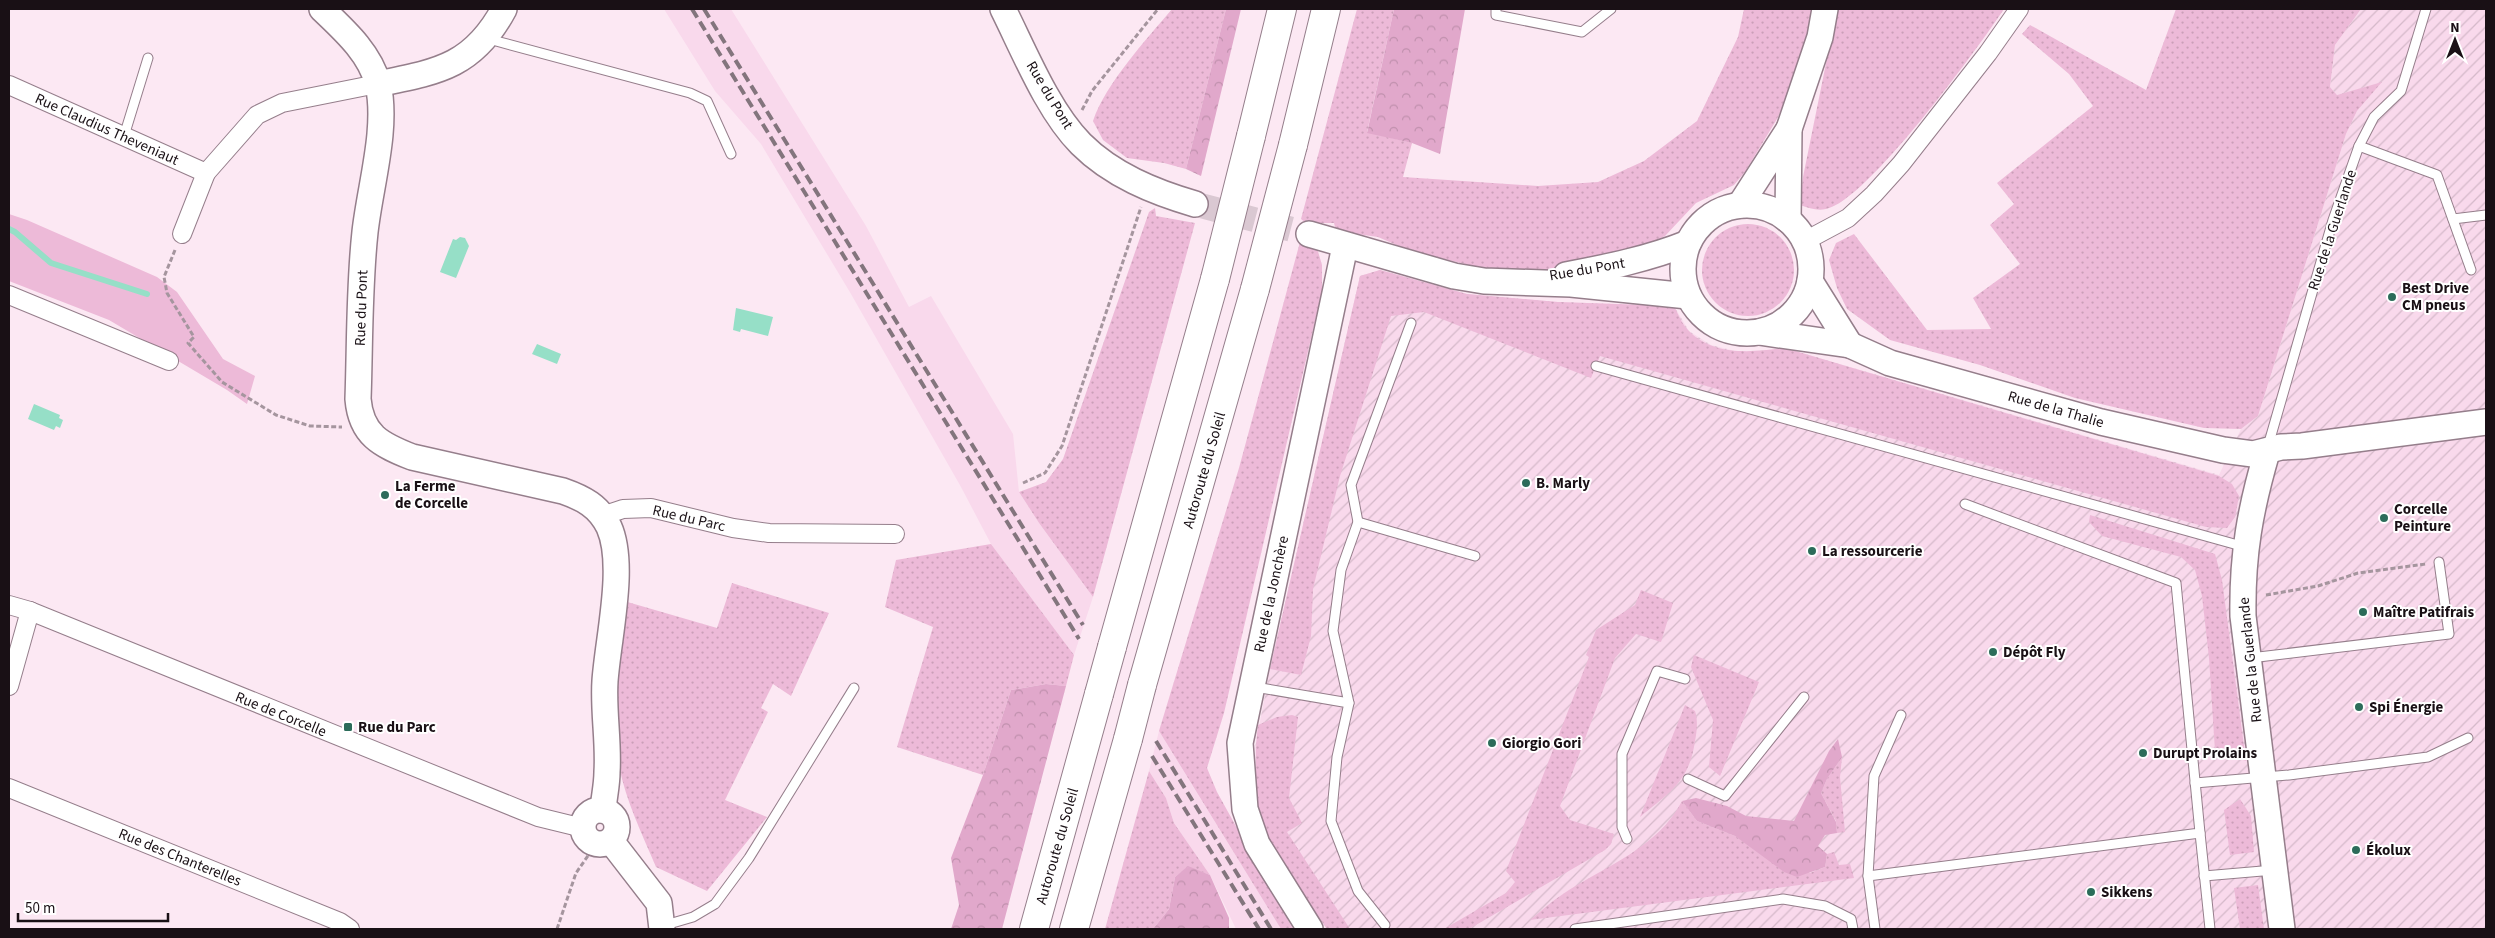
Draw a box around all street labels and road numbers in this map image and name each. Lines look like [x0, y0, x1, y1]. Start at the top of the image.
street label: Rue du Pont [1021, 57, 1078, 133]
street label: Rue Claudius Theveniaut [31, 88, 182, 171]
street label: Rue de la Guerlande [2303, 167, 2362, 293]
street label: Rue du Pont [1548, 253, 1626, 286]
street label: Rue du Pont [350, 270, 373, 346]
street label: Rue de la Thalie [2005, 386, 2106, 433]
street label: Autoroute du Soleil [1178, 409, 1231, 531]
street label: Rue du Parc [651, 500, 727, 537]
street label: Rue de la Jonchère [1249, 534, 1294, 654]
street label: Rue de la Guerlande [2233, 596, 2268, 724]
street label: Rue de Corcelle [232, 687, 330, 742]
street label: Autoroute du Soleil [1031, 785, 1084, 907]
street label: Rue des Chanterelles [115, 823, 244, 892]

